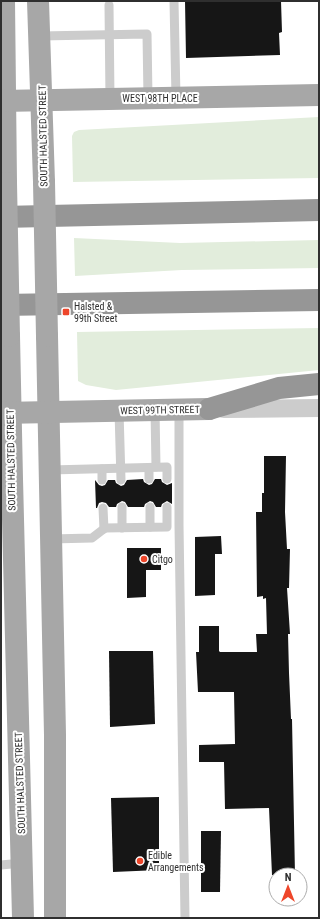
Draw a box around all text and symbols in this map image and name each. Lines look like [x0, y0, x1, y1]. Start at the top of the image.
street label: SOUTH HALSTED STREET [37, 85, 49, 187]
street label: WEST 98TH PLACE [122, 93, 198, 104]
place label: Halsted & 99th Street [74, 301, 117, 324]
marker: Halsted & 99th Street [61, 307, 71, 317]
street label: WEST 99TH STREET [120, 404, 200, 416]
street label: SOUTH HALSTED STREET [5, 409, 17, 511]
marker: Citgo [139, 554, 149, 564]
place label: Citgo [152, 554, 173, 565]
street label: SOUTH HALSTED STREET [13, 732, 27, 834]
place label: Edible Arrangements [148, 850, 204, 873]
marker: Edible Arrangements [135, 856, 145, 866]
north arrow [268, 867, 308, 907]
text: N [285, 871, 292, 884]

